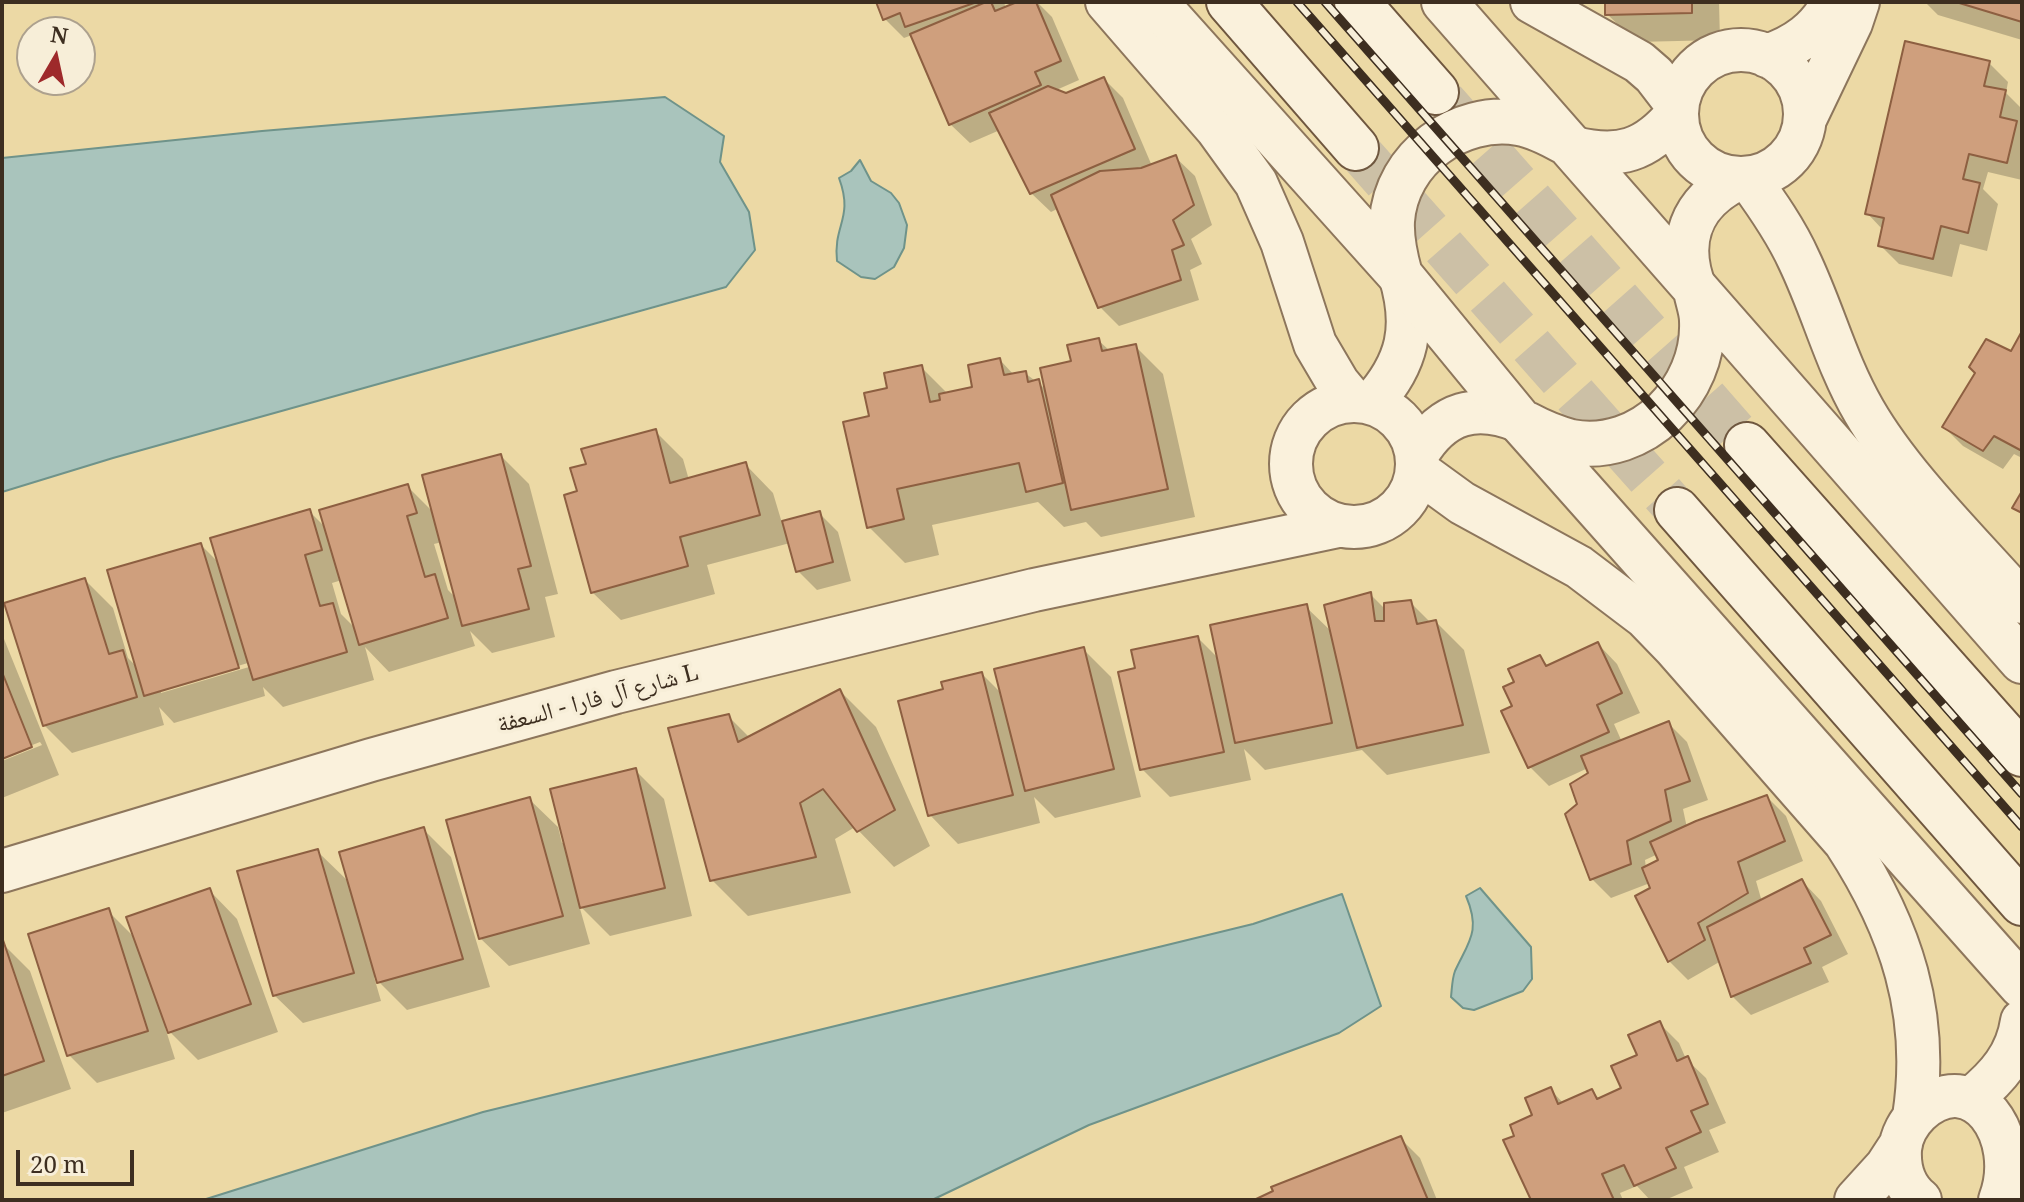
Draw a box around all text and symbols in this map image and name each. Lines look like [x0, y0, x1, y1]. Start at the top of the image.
north arrow [16, 16, 96, 96]
text: N [49, 18, 70, 50]
street label: شارع آل فارا - السعفة L [494, 658, 702, 740]
scale bar [20, 1134, 138, 1184]
text: 20 m [30, 1147, 86, 1180]

